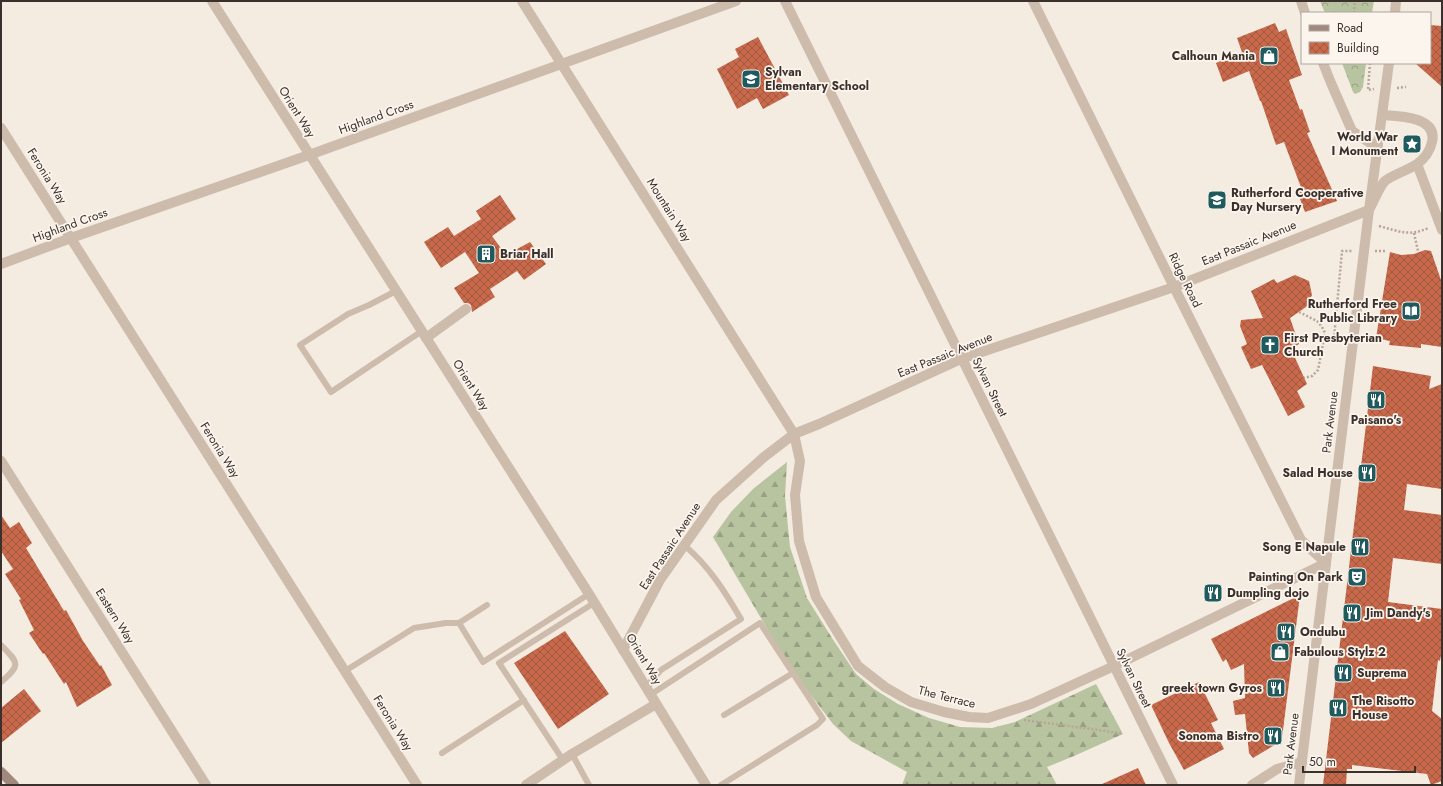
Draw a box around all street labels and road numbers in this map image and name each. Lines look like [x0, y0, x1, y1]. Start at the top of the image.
street label: Orient Way [274, 83, 320, 142]
street label: Highland Cross [336, 95, 416, 139]
street label: Feronia Way [23, 145, 72, 208]
street label: Mountain Way [642, 175, 696, 246]
street label: Highland Cross [30, 203, 110, 247]
street label: East Passaic Avenue [1199, 216, 1299, 270]
street label: Ridge Road [1164, 249, 1206, 311]
street label: East Passaic Avenue [895, 328, 995, 382]
street label: Sylvan Street [968, 354, 1012, 420]
street label: Orient Way [448, 356, 494, 415]
street label: Park Avenue [1317, 390, 1343, 454]
street label: Feronia Way [196, 419, 245, 482]
street label: East Passaic Avenue [635, 499, 705, 593]
street label: Eastern Way [91, 585, 139, 648]
street label: Orient Way [622, 630, 667, 689]
street label: Sylvan Street [1112, 645, 1156, 711]
street label: The Terrace [917, 681, 977, 713]
street label: Feronia Way [369, 692, 418, 755]
street label: Park Avenue [1278, 712, 1304, 776]

